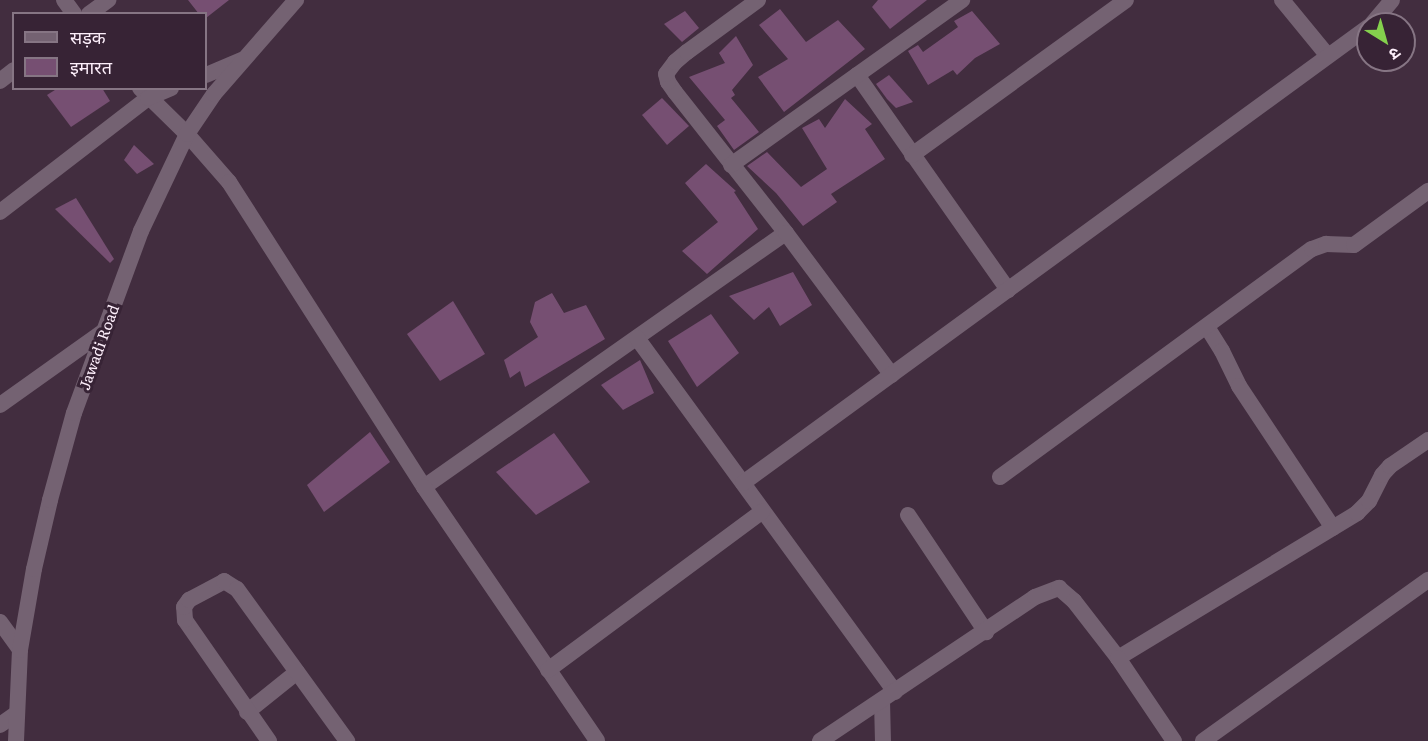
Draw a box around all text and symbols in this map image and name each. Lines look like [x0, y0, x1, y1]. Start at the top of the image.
legend [12, 12, 207, 90]
north arrow [1356, 12, 1416, 72]
text: सड़क [70, 23, 106, 50]
text: उ [1385, 42, 1407, 67]
text: इमारत [70, 53, 112, 80]
street label: Jawadi Road [74, 302, 122, 392]

